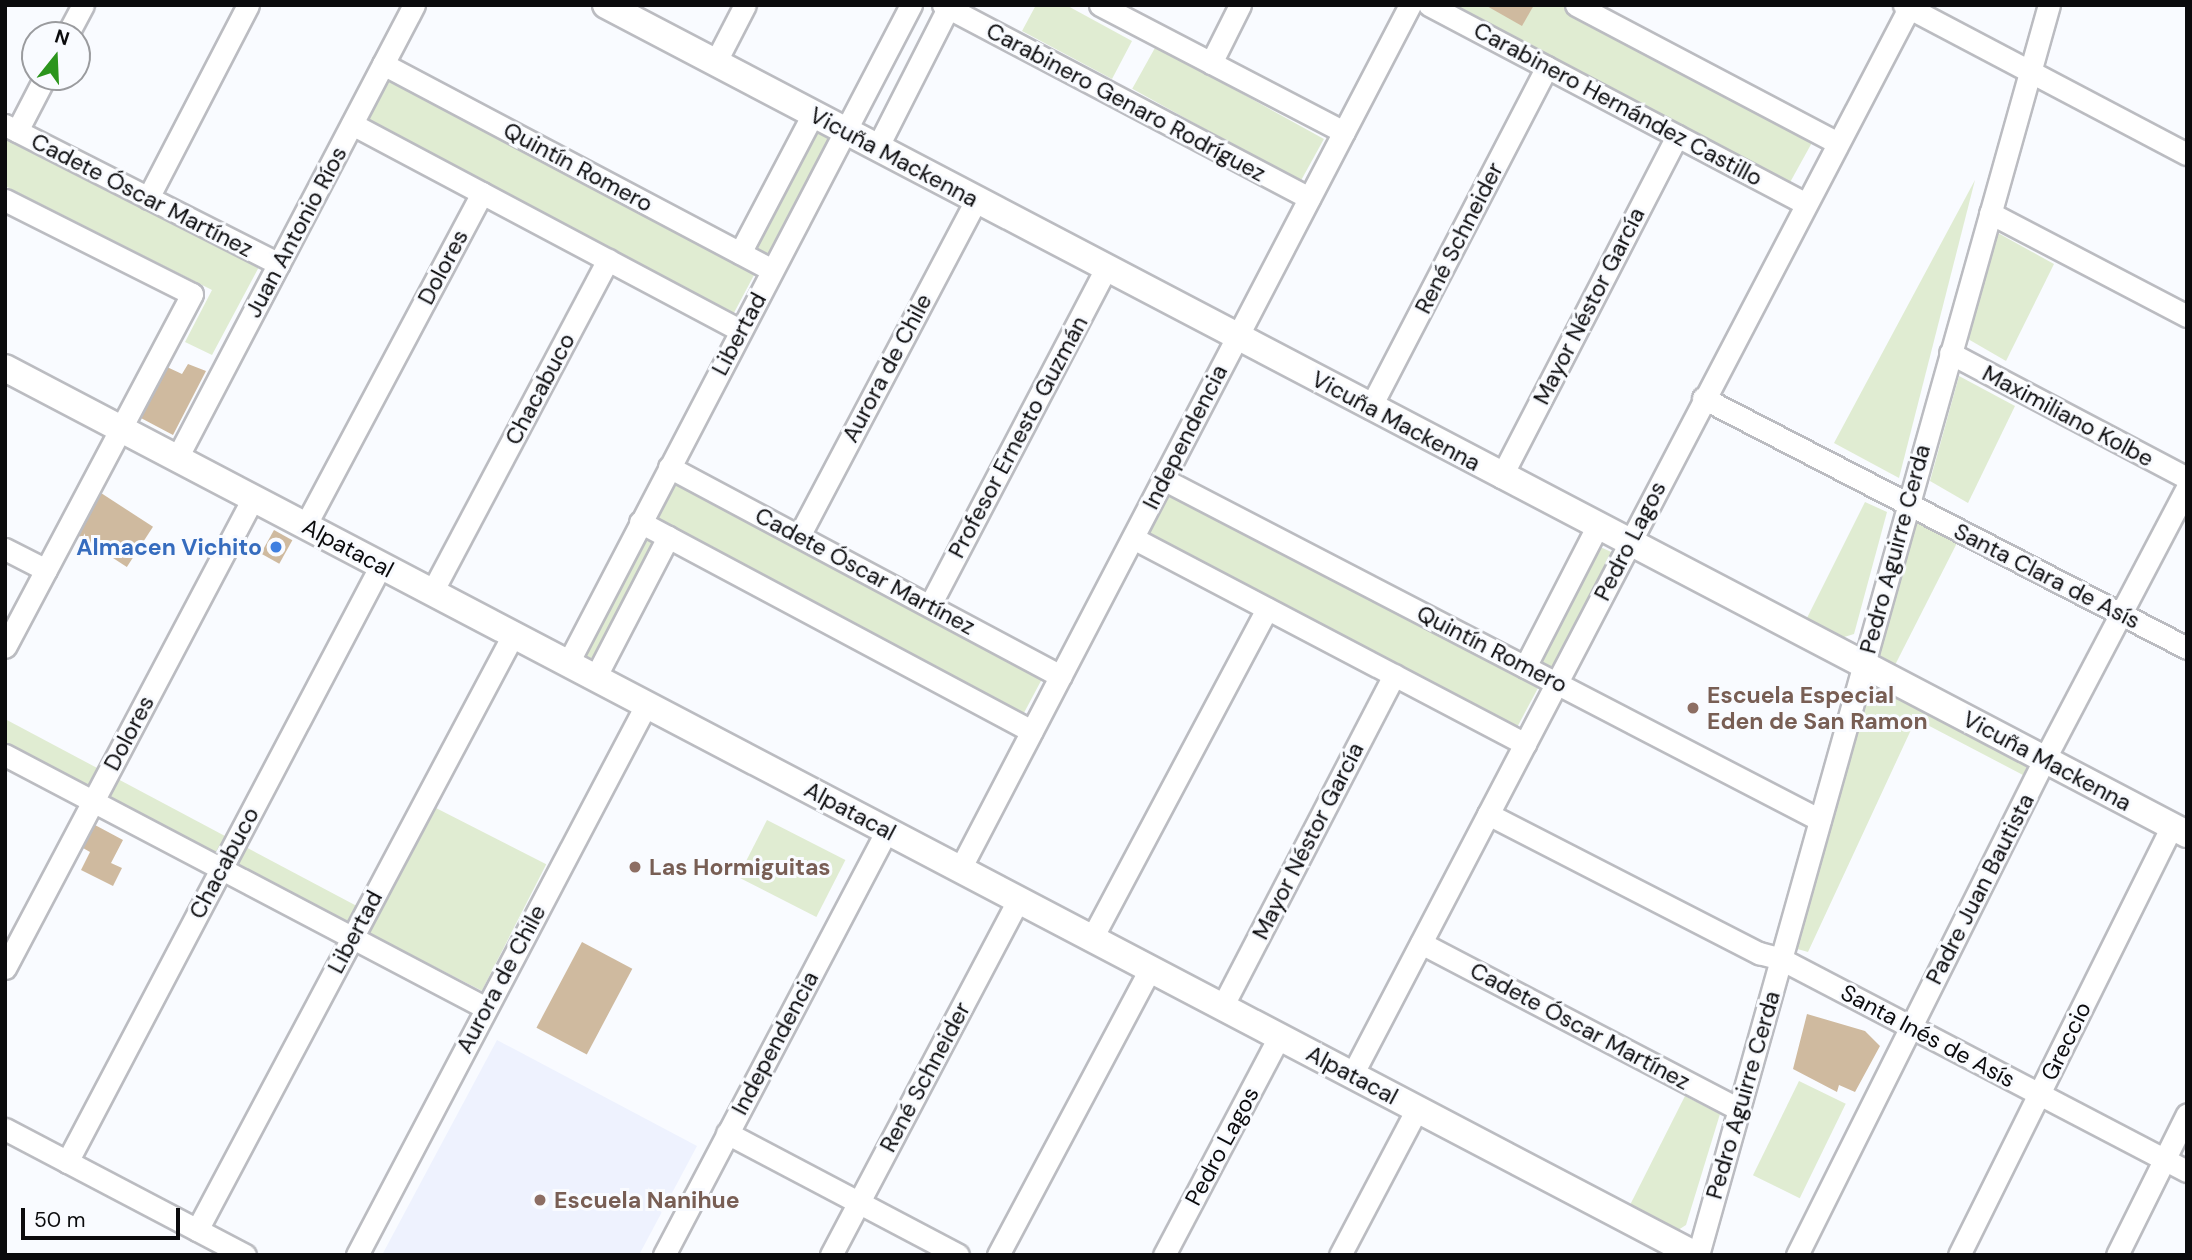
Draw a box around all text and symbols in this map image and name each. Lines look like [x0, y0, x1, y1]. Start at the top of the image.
street label: Carabinero Genaro Rodríguez [982, 16, 1270, 188]
street label: Carabinero Hernández Castillo [1469, 16, 1767, 192]
north arrow [21, 21, 91, 91]
text: N [52, 23, 72, 51]
street label: Vicuña Mackenna [805, 101, 983, 213]
street label: Quintín Romero [499, 116, 657, 218]
street label: Cadete Óscar Martínez [27, 127, 257, 263]
street label: Juan Antonio Ríos [239, 142, 353, 322]
street label: René Schneider [1409, 158, 1509, 318]
street label: Mayor Néstor García [1527, 203, 1651, 409]
street label: Dolores [412, 225, 474, 309]
street label: Libertad [706, 288, 772, 380]
street label: Aurora de Chile [836, 289, 938, 447]
street label: Profesor Ernesto Guzmán [942, 311, 1094, 563]
street label: Chacabuco [499, 329, 581, 449]
street label: Maximiliano Kolbe [1978, 359, 2158, 473]
street label: Independencia [1137, 360, 1233, 514]
street label: Vicuña Mackenna [1307, 365, 1485, 477]
street label: Pedro Aguirre Cerda [1854, 442, 1936, 656]
street label: Pedro Lagos [1588, 477, 1672, 605]
street label: Cadete Óscar Martínez [750, 501, 980, 641]
street label: Alpatacal [298, 513, 398, 583]
street label: Santa Clara de Asís [1949, 517, 2145, 635]
place label: Almacen Vichito [76, 533, 262, 561]
marker: Almacen Vichito [268, 539, 284, 555]
street label: Quintín Romero [1412, 599, 1572, 699]
place label: Escuela Especial Eden de San Ramon [1707, 681, 1928, 735]
street label: Dolores [98, 691, 160, 775]
marker: Escuela Especial Eden de San Ramon [1685, 700, 1701, 716]
street label: Vicuña Mackenna [1958, 705, 2136, 817]
street label: Mayor Néstor García [1246, 738, 1370, 944]
street label: Alpatacal [800, 776, 900, 846]
street label: Padre Juan Bautista [1920, 789, 2040, 989]
street label: Chacabuco [183, 803, 265, 923]
place label: Las Hormiguitas [649, 853, 831, 881]
marker: Las Hormiguitas [627, 859, 643, 875]
street label: Libertad [322, 886, 388, 978]
street label: Aurora de Chile [450, 900, 552, 1058]
street label: Cadete Óscar Martínez [1465, 956, 1695, 1096]
street label: Independencia [726, 967, 824, 1119]
street label: Santa Inés de Asís [1836, 978, 2020, 1094]
street label: Pedro Aguirre Cerda [1700, 988, 1786, 1202]
street label: René Schneider [874, 997, 976, 1157]
street label: Greccio [2035, 997, 2097, 1085]
street label: Alpatacal [1302, 1040, 1402, 1110]
street label: Pedro Lagos [1179, 1082, 1265, 1210]
place label: Escuela Nanihue [554, 1186, 740, 1214]
marker: Escuela Nanihue [532, 1192, 548, 1208]
scale bar [24, 1194, 184, 1238]
text: 50 m [34, 1206, 85, 1234]

